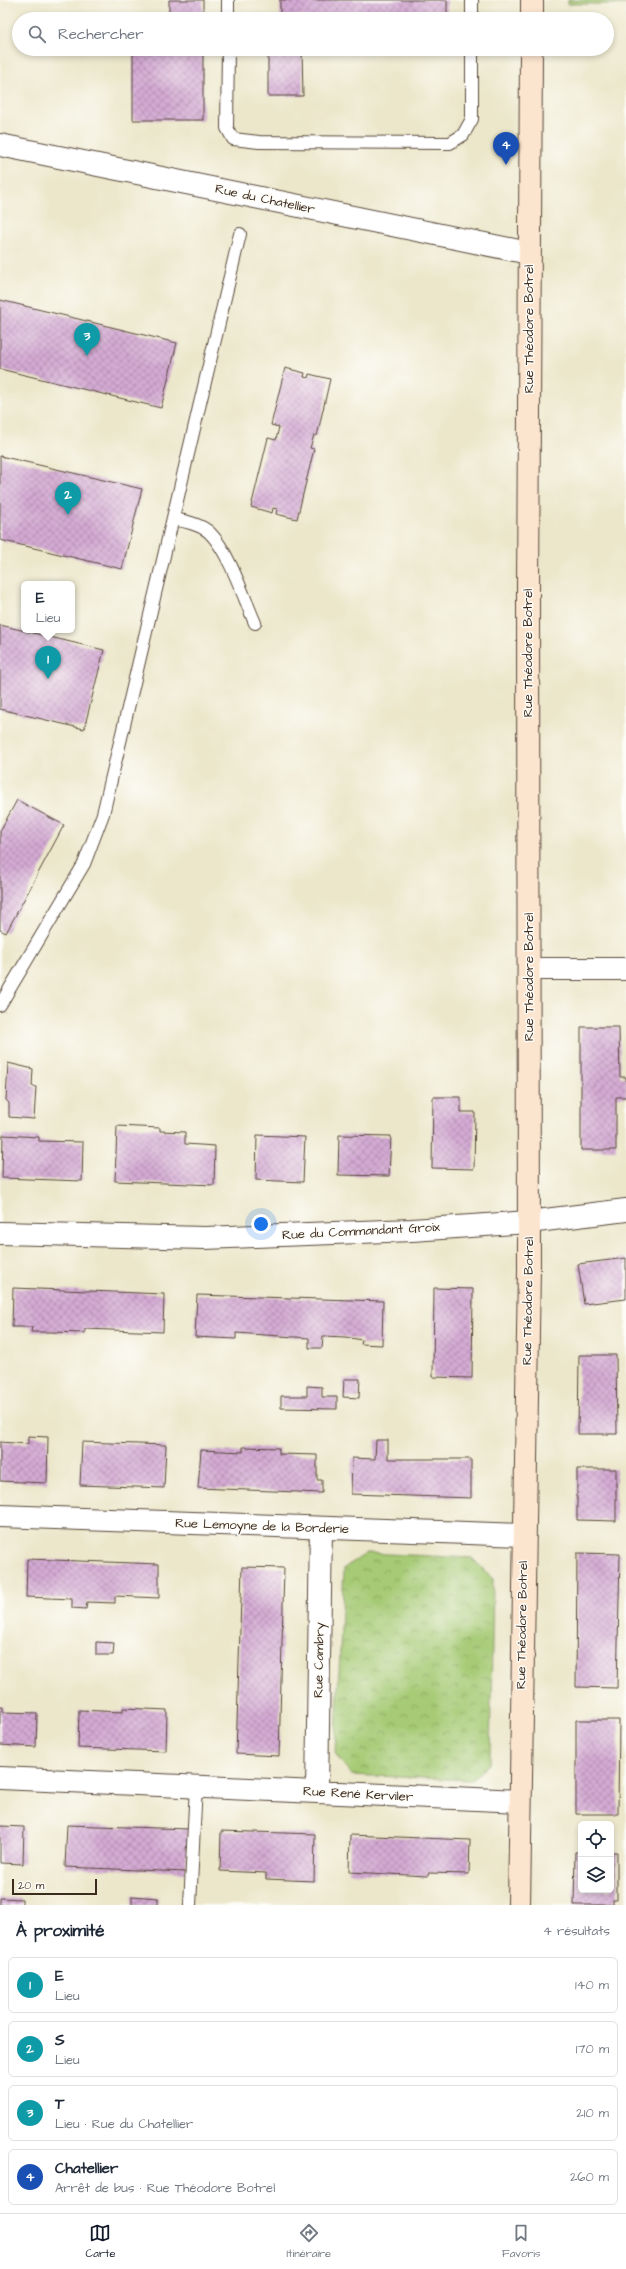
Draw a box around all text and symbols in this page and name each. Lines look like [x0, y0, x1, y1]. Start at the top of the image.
search box [12, 12, 614, 56]
icon: search [26, 23, 48, 45]
text: Rechercher [58, 24, 143, 45]
pin: 4 [493, 132, 519, 165]
street label: Rue du Chatellier [214, 180, 316, 218]
street label: Rue Théodore Botrel [520, 265, 538, 393]
pin: 3 [74, 323, 100, 356]
pin: 2 [55, 482, 81, 515]
popup [21, 581, 75, 633]
text: E [36, 588, 45, 609]
street label: Rue Théodore Botrel [519, 589, 537, 717]
text: Lieu [36, 609, 60, 627]
pin: 1 [35, 646, 61, 679]
street label: Rue Théodore Botrel [520, 913, 538, 1041]
your location [251, 1214, 271, 1234]
street label: Rue du Commandant Groix [282, 1218, 441, 1244]
street label: Rue Théodore Botrel [518, 1237, 538, 1365]
street label: Rue Lemoyne de la Borderie [175, 1514, 349, 1539]
street label: Rue Théodore Botrel [512, 1561, 532, 1689]
street label: Rue Cambry [309, 1622, 330, 1698]
street label: Rue René Kerviler [303, 1782, 413, 1806]
map controls [578, 1821, 614, 1893]
button: locate [578, 1821, 614, 1857]
button: layers [578, 1857, 614, 1893]
scale bar [12, 1877, 97, 1896]
text: 20 m [18, 1878, 44, 1893]
text: À proximité [16, 1919, 105, 1943]
text: 4 résultats [543, 1922, 610, 1940]
text: E [55, 1966, 64, 1987]
text: 1 [29, 1976, 31, 1994]
text: 140 m [575, 1976, 609, 1994]
text: Lieu [55, 1987, 80, 2005]
text: S [55, 2030, 65, 2051]
text: 2 [26, 2040, 34, 2058]
text: 170 m [576, 2040, 609, 2058]
text: Lieu [55, 2051, 80, 2069]
text: T [55, 2094, 64, 2115]
text: 3 [27, 2104, 33, 2122]
text: 210 m [576, 2104, 609, 2122]
text: Lieu · Rue du Chatellier [55, 2115, 193, 2133]
text: Chatellier [55, 2158, 118, 2179]
text: 4 [26, 2168, 34, 2186]
text: 260 m [570, 2168, 609, 2186]
text: Arrêt de bus · Rue Théodore Botrel [55, 2179, 275, 2197]
tab: Carte [86, 2222, 115, 2261]
tab: Itinéraire [286, 2222, 331, 2261]
tab: Favoris [502, 2222, 540, 2261]

